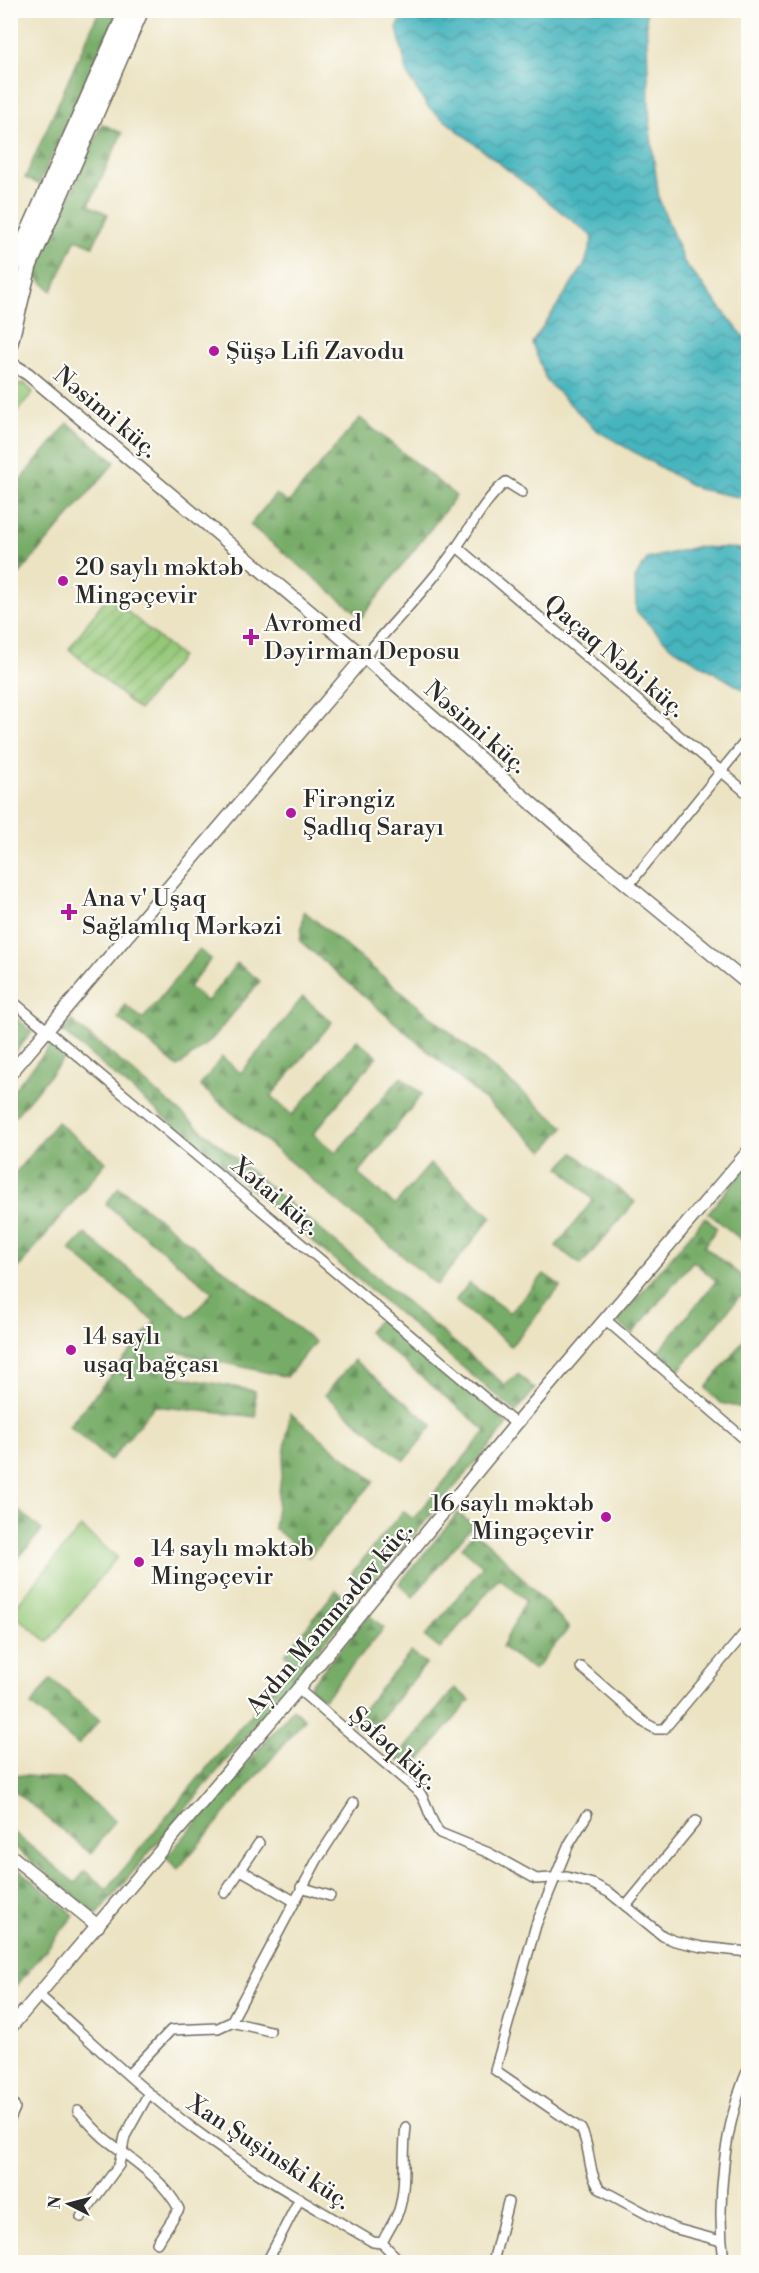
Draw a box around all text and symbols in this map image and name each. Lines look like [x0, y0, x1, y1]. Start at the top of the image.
place label: Şüşə Lifi Zavodu [226, 337, 405, 367]
marker: Şüşə Lifi Zavodu [207, 344, 221, 358]
street label: Nəsimi küç. [47, 361, 164, 465]
place label: 20 saylı məktəb Mingəçevir [75, 553, 244, 611]
marker: 20 saylı məktəb Mingəçevir [56, 574, 70, 588]
street label: Qaçaq Nəbi küç. [538, 589, 691, 725]
place label: Avromed Dəyirman Deposu [263, 609, 460, 667]
marker: Avromed Dəyirman Deposu [242, 628, 260, 646]
street label: Nəsimi küç. [418, 675, 533, 781]
place label: Firəngiz Şadlıq Sarayı [303, 785, 444, 843]
marker: Firəngiz Şadlıq Sarayı [284, 806, 298, 820]
place label: Ana v' Uşaq Sağlamlıq Mərkəzi [81, 884, 282, 942]
marker: Ana v' Uşaq Sağlamlıq Mərkəzi [60, 903, 78, 921]
street label: Xətai küç. [224, 1150, 326, 1243]
place label: 14 saylı uşaq bağçası [83, 1322, 219, 1380]
marker: 14 saylı uşaq bağçası [64, 1343, 78, 1357]
place label: 16 saylı məktəb Mingəçevir [431, 1489, 594, 1547]
marker: 16 saylı məktəb Mingəçevir [599, 1510, 613, 1524]
street label: Aydın Məmmədov küç. [240, 1516, 419, 1722]
place label: 14 saylı məktəb Mingəçevir [151, 1534, 314, 1592]
marker: 14 saylı məktəb Mingəçevir [132, 1555, 146, 1569]
street label: Şəfəq küç. [342, 1701, 444, 1797]
street label: Xan Şuşinski küç. [180, 2088, 356, 2217]
north arrow [39, 2174, 99, 2234]
text: N [44, 2195, 66, 2210]

